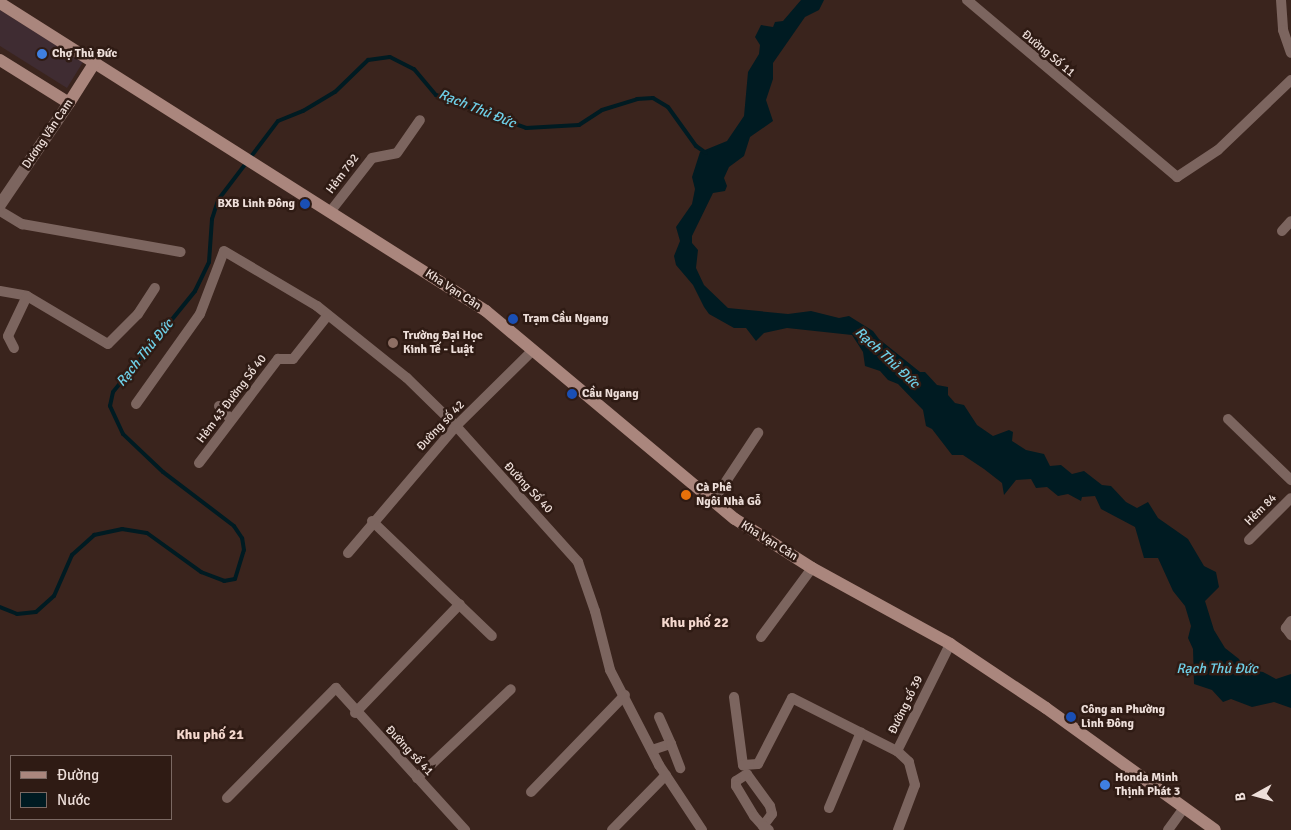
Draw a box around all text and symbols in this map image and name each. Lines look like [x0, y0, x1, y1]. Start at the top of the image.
street label: Đường Số 11 [1019, 28, 1077, 80]
place label: Chợ Thủ Đức [52, 47, 117, 61]
marker: Chợ Thủ Đức [36, 48, 48, 60]
water label: Rạch Thủ Đức [436, 86, 518, 132]
street label: Dương Văn Cam [19, 97, 77, 171]
street label: Hẻm 792 [323, 151, 363, 197]
place label: BXB Linh Đông [217, 197, 295, 211]
marker: BXB Linh Đông [299, 198, 311, 210]
street label: Kha Vạn Cân [422, 267, 484, 313]
place label: Trạm Cầu Ngang [523, 312, 608, 326]
marker: Trạm Cầu Ngang [507, 313, 519, 325]
water label: Rạch Thủ Đức [113, 316, 177, 390]
water label: Rạch Thủ Đức [851, 324, 923, 392]
place label: Trường Đại Học Kinh Tế - Luật [403, 329, 483, 357]
marker: Trường Đại Học Kinh Tế - Luật [387, 337, 399, 349]
street label: Hẻm 43 Đường Số 40 [194, 352, 270, 446]
place label: Cầu Ngang [582, 387, 639, 401]
marker: Cầu Ngang [566, 388, 578, 400]
street label: Đường số 42 [414, 398, 468, 454]
street label: Đường Số 40 [501, 459, 555, 517]
place label: Cà Phê Ngôi Nhà Gỗ [696, 481, 761, 509]
marker: Cà Phê Ngôi Nhà Gỗ [680, 489, 692, 501]
street label: Hẻm 84 [1242, 491, 1280, 529]
street label: Kha Vạn Cân [738, 518, 800, 564]
district label: Khu phố 22 [661, 615, 729, 631]
water label: Rạch Thủ Đức [1176, 661, 1258, 677]
street label: Đường số 39 [886, 673, 926, 737]
place label: Công an Phường Linh Đông [1081, 703, 1165, 731]
marker: Công an Phường Linh Đông [1065, 711, 1077, 723]
street label: Đường số 41 [382, 723, 436, 779]
district label: Khu phố 21 [176, 727, 244, 743]
legend [10, 755, 172, 820]
text: Đường [57, 766, 99, 784]
north arrow [1231, 770, 1281, 820]
place label: Honda Minh Thịnh Phát 3 [1115, 771, 1180, 799]
marker: Honda Minh Thịnh Phát 3 [1099, 779, 1111, 791]
text: Nước [57, 791, 90, 809]
text: B [1232, 792, 1250, 802]

